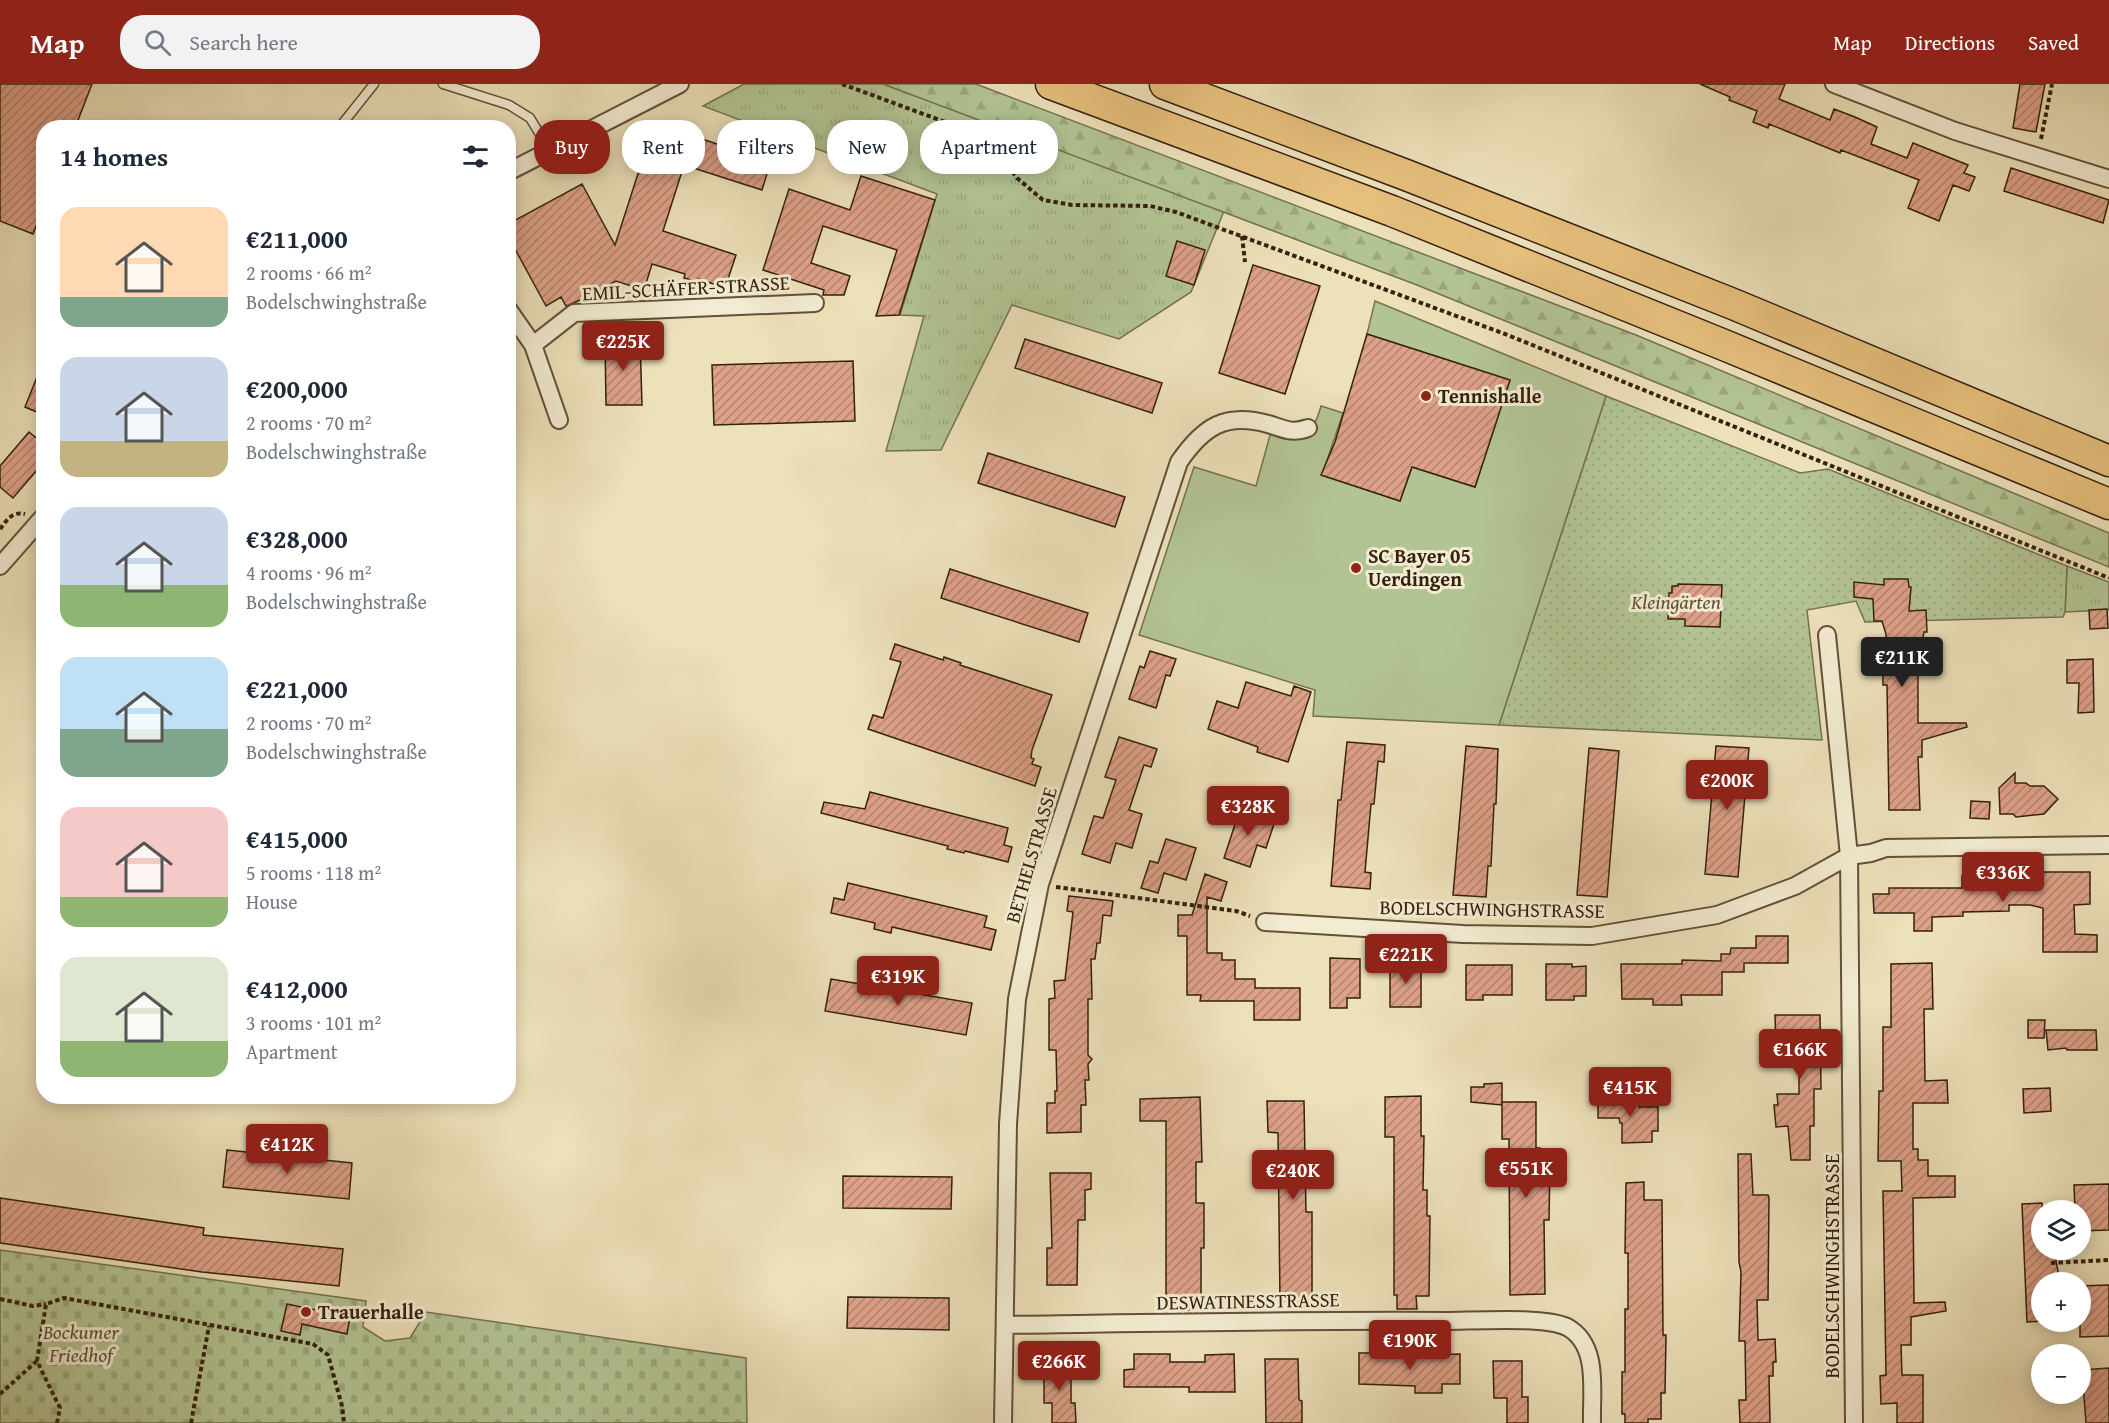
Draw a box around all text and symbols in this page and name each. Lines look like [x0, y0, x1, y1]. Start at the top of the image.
search box [120, 15, 540, 69]
text: Map [30, 22, 84, 63]
icon: search [141, 26, 174, 59]
text: Search here [189, 26, 298, 58]
text: Map [1833, 27, 1872, 58]
text: Directions [1905, 27, 1995, 58]
text: Saved [2028, 27, 2079, 58]
chip: Buy [534, 120, 610, 174]
chip: Rent [622, 120, 705, 174]
chip: Filters [717, 120, 815, 174]
chip: New [827, 120, 908, 174]
chip: Apartment [920, 120, 1058, 174]
text: 14 homes [60, 137, 168, 176]
icon: filters [459, 140, 492, 173]
text: €211,000 [246, 219, 348, 258]
icon: home [108, 231, 180, 303]
text: 2 rooms · 66 m² [246, 258, 372, 287]
street label: EMIL-SCHÄFER-STRASSE [581, 268, 791, 307]
text: Bodelschwinghstraße [246, 287, 427, 316]
pin: €225K [581, 321, 665, 372]
text: €225K [596, 326, 650, 355]
text: €200,000 [246, 369, 348, 408]
icon: home [108, 381, 180, 453]
place label: Tennishalle [1438, 381, 1542, 410]
marker: Tennishalle [1419, 389, 1433, 403]
text: 2 rooms · 70 m² [246, 408, 372, 437]
text: Bodelschwinghstraße [246, 437, 427, 466]
text: €328,000 [246, 519, 348, 558]
icon: home [108, 531, 180, 603]
place label: SC Bayer 05 Uerdingen [1368, 541, 1471, 593]
text: 4 rooms · 96 m² [246, 558, 372, 587]
marker: SC Bayer 05 Uerdingen [1349, 561, 1363, 575]
text: Bodelschwinghstraße [246, 587, 427, 616]
park label: Kleingärten [1630, 587, 1721, 616]
pin: €211K [1860, 637, 1944, 688]
text: €211K [1875, 642, 1929, 671]
text: €221,000 [246, 669, 348, 708]
icon: home [108, 681, 180, 753]
text: 2 rooms · 70 m² [246, 708, 372, 737]
text: Bodelschwinghstraße [246, 737, 427, 766]
pin: €200K [1685, 760, 1769, 811]
text: €200K [1700, 765, 1754, 794]
street label: BETHELSTRASSE [997, 784, 1064, 926]
pin: €328K [1206, 786, 1290, 837]
text: €328K [1221, 791, 1275, 820]
text: €415,000 [246, 819, 348, 858]
icon: home [108, 831, 180, 903]
pin: €336K [1961, 852, 2045, 903]
text: €336K [1976, 857, 2030, 886]
text: 5 rooms · 118 m² [246, 858, 381, 887]
text: House [246, 887, 298, 916]
street label: BODELSCHWINGHSTRASSE [1379, 892, 1605, 925]
pin: €221K [1364, 934, 1448, 985]
text: €221K [1379, 939, 1433, 968]
pin: €319K [856, 956, 940, 1007]
text: €319K [871, 961, 925, 990]
text: €412,000 [246, 969, 348, 1008]
icon: home [108, 981, 180, 1053]
text: 3 rooms · 101 m² [246, 1008, 381, 1037]
pin: €166K [1758, 1029, 1842, 1080]
text: €166K [1773, 1034, 1827, 1063]
text: Apartment [246, 1037, 338, 1066]
pin: €415K [1588, 1067, 1672, 1118]
text: €415K [1603, 1072, 1657, 1101]
pin: €412K [245, 1124, 329, 1175]
text: €412K [260, 1129, 314, 1158]
pin: €551K [1484, 1148, 1568, 1199]
pin: €240K [1251, 1150, 1335, 1201]
text: €551K [1499, 1153, 1553, 1182]
street label: BODELSCHWINGHSTRASSE [1817, 1154, 1846, 1378]
text: €240K [1266, 1155, 1320, 1184]
map controls [2031, 1200, 2091, 1404]
button: layers [2031, 1200, 2091, 1260]
button: + [2031, 1272, 2091, 1332]
street label: DESWATINESSTRASSE [1156, 1284, 1340, 1317]
place label: Trauerhalle [318, 1297, 424, 1326]
marker: Trauerhalle [299, 1305, 313, 1319]
park label: Bockumer Friedhof [42, 1317, 120, 1369]
pin: €190K [1368, 1320, 1452, 1371]
text: €190K [1383, 1325, 1437, 1354]
pin: €266K [1017, 1341, 1101, 1392]
button: − [2031, 1344, 2091, 1404]
text: €266K [1032, 1346, 1086, 1375]

